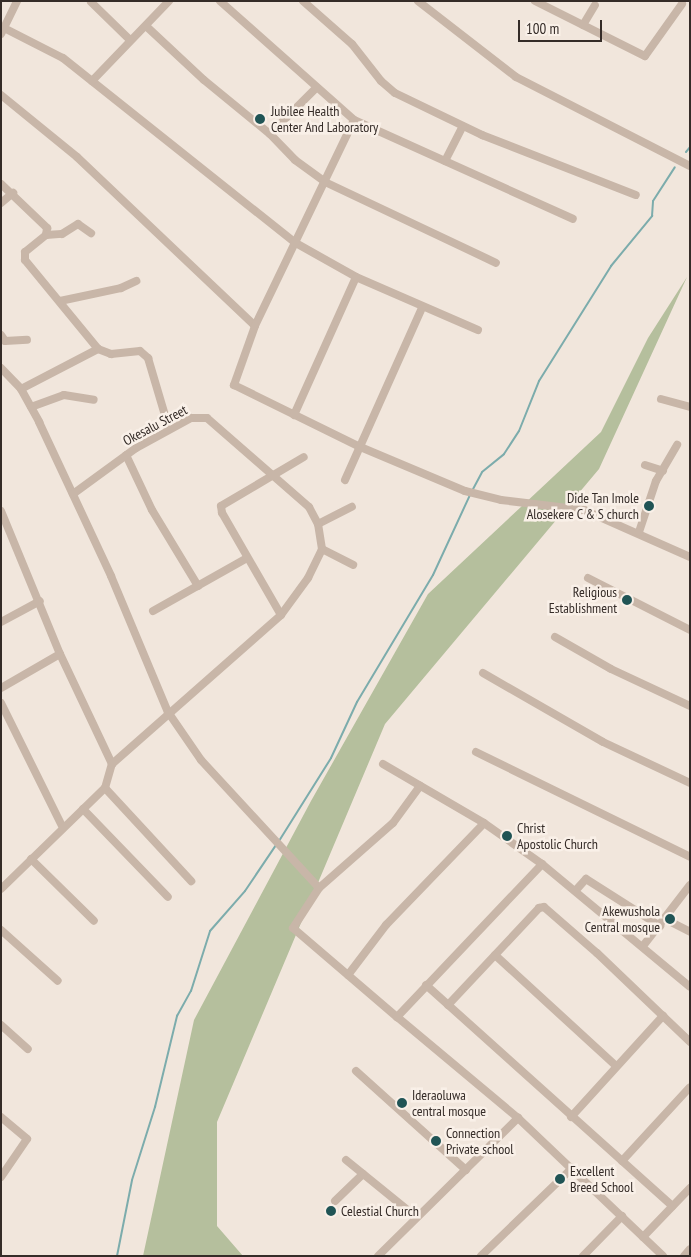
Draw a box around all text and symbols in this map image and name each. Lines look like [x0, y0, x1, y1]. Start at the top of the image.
scale bar [521, 10, 605, 42]
text: 100 m [526, 19, 559, 38]
place label: Jubilee Health Center And Laboratory [271, 103, 379, 136]
marker: Jubilee Health Center And Laboratory [253, 112, 267, 126]
street label: Okesalu Street [120, 401, 190, 449]
place label: Dide Tan Imole Alosekere C & S church [526, 490, 639, 522]
marker: Dide Tan Imole Alosekere C & S church [643, 500, 655, 512]
place label: Religious Establishment [549, 584, 617, 616]
marker: Religious Establishment [621, 594, 633, 606]
place label: Christ Apostolic Church [517, 820, 598, 852]
marker: Christ Apostolic Church [501, 830, 513, 842]
place label: Akewushola Central mosque [585, 903, 660, 936]
marker: Akewushola Central mosque [664, 913, 676, 925]
place label: Ideraoluwa central mosque [412, 1087, 486, 1120]
marker: Ideraoluwa central mosque [396, 1097, 408, 1109]
place label: Connection Private school [446, 1125, 514, 1158]
marker: Connection Private school [430, 1135, 442, 1147]
place label: Excellent Breed School [570, 1163, 633, 1196]
marker: Excellent Breed School [554, 1173, 566, 1185]
place label: Celestial Church [341, 1203, 419, 1219]
marker: Celestial Church [325, 1205, 337, 1217]

